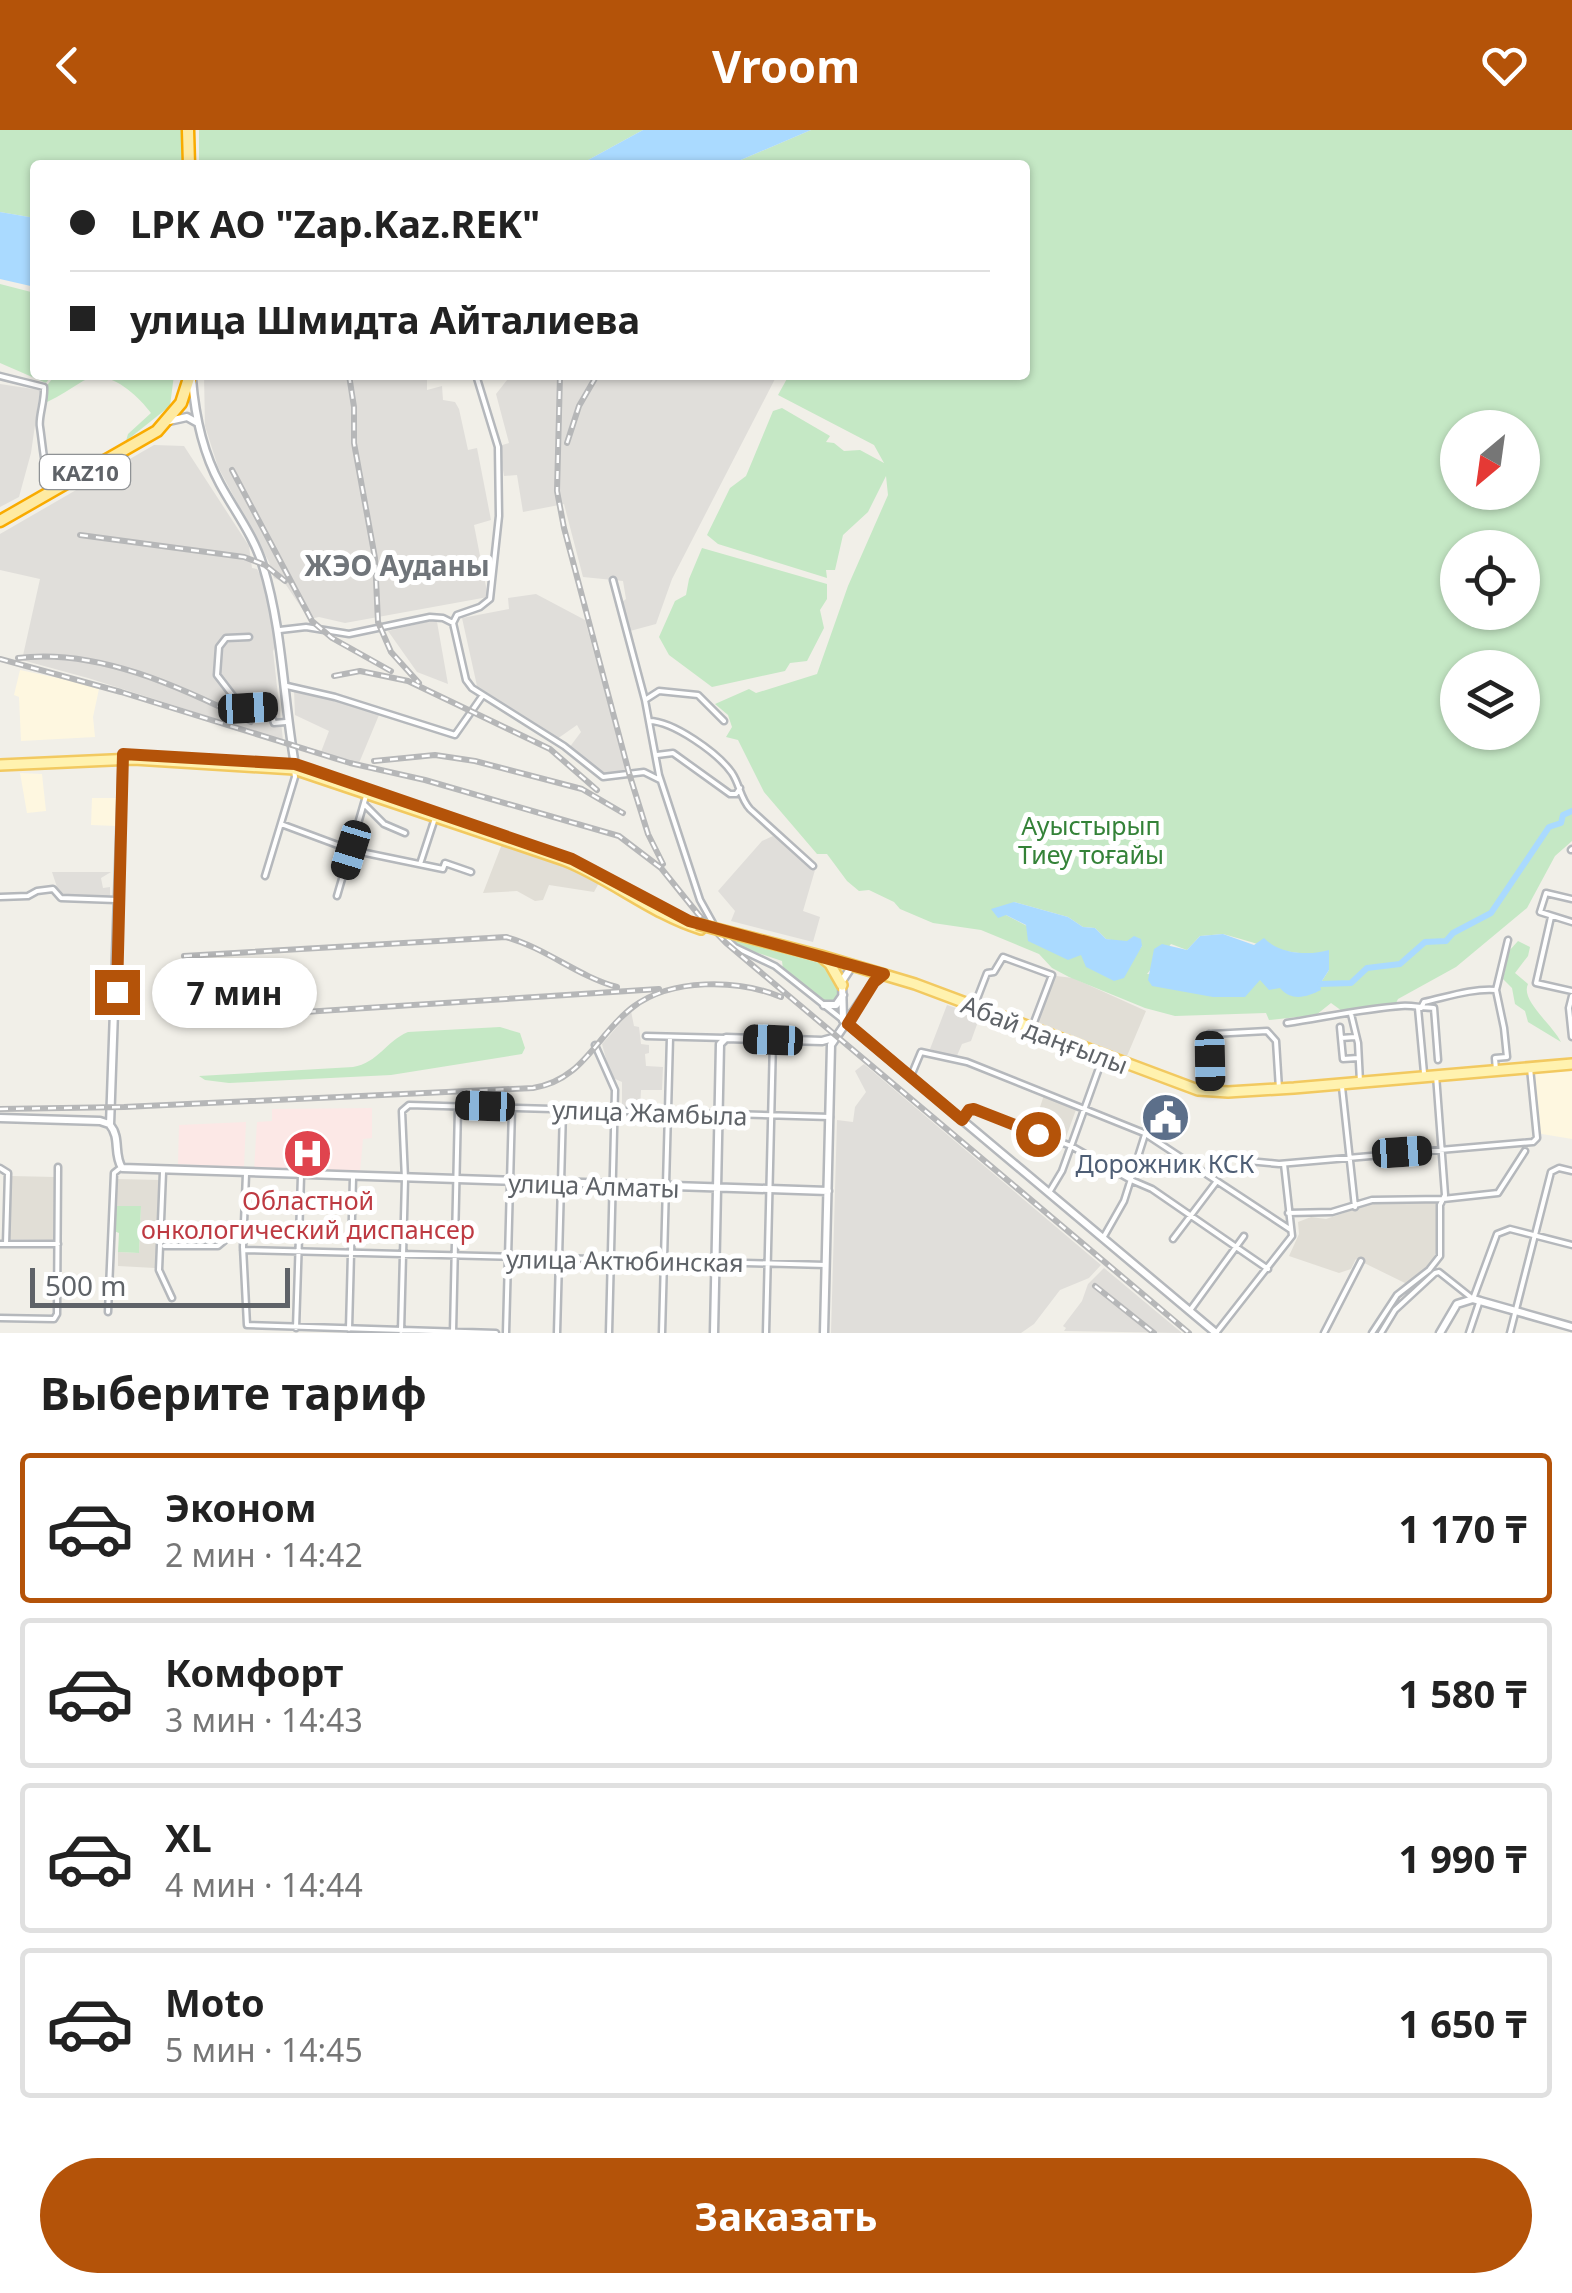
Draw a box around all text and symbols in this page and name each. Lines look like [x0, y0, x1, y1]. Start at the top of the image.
text: Vroom [712, 35, 860, 96]
icon: back [40, 38, 95, 93]
icon: heart [1477, 38, 1532, 93]
text: LPK AO "Zap.Kaz.REK" [130, 197, 540, 249]
text: улица Шмидта Айталиева [130, 293, 640, 345]
north arrow [1440, 410, 1540, 510]
map controls [1440, 410, 1540, 750]
road number: KAZ10 [40, 455, 130, 489]
button: locate [1440, 530, 1540, 630]
district label: ЖЭО Ауданы [304, 546, 490, 584]
button: layers [1440, 650, 1540, 750]
car [217, 691, 279, 725]
park label: Ауыстырып Тиеу тоғайы [1018, 808, 1164, 871]
car [328, 817, 374, 883]
callout: 7 мин [152, 957, 317, 1027]
route end [95, 970, 140, 1015]
text: 7 мин [187, 971, 282, 1014]
street label: Абай даңғылы [957, 987, 1133, 1081]
car [742, 1024, 804, 1056]
car [1194, 1031, 1226, 1091]
car [454, 1090, 516, 1122]
public building icon: Дорожник КСК [1139, 1091, 1191, 1143]
street label: улица Жамбыла [552, 1092, 748, 1132]
route start [1016, 1112, 1061, 1157]
hospital icon: Областной онкологический диспансер [282, 1128, 334, 1180]
car [1371, 1135, 1433, 1169]
place label: Дорожник КСК [1075, 1146, 1255, 1180]
street label: улица Алматы [508, 1165, 680, 1205]
place label: Областной онкологический диспансер [141, 1183, 475, 1246]
street label: улица Актюбинская [506, 1241, 744, 1279]
scale bar [30, 1263, 290, 1308]
text: 500 m [45, 1266, 127, 1304]
text: Выберите тариф [40, 1362, 427, 1423]
text: Эконом [165, 1481, 317, 1533]
icon: car [45, 1483, 135, 1573]
text: 1 170 ₸ [1399, 1502, 1527, 1554]
text: 2 мин · 14:42 [165, 1533, 363, 1576]
text: Комфорт [165, 1646, 343, 1698]
icon: car [45, 1648, 135, 1738]
text: 1 580 ₸ [1399, 1667, 1527, 1719]
text: 3 мин · 14:43 [165, 1698, 363, 1741]
text: XL [165, 1811, 212, 1863]
icon: car [45, 1813, 135, 1903]
text: 1 990 ₸ [1399, 1832, 1527, 1884]
text: 4 мин · 14:44 [165, 1863, 363, 1906]
text: Moto [165, 1976, 265, 2028]
icon: car [45, 1978, 135, 2068]
text: 1 650 ₸ [1399, 1997, 1527, 2049]
text: 5 мин · 14:45 [165, 2028, 363, 2071]
button: Заказать [40, 2158, 1532, 2273]

